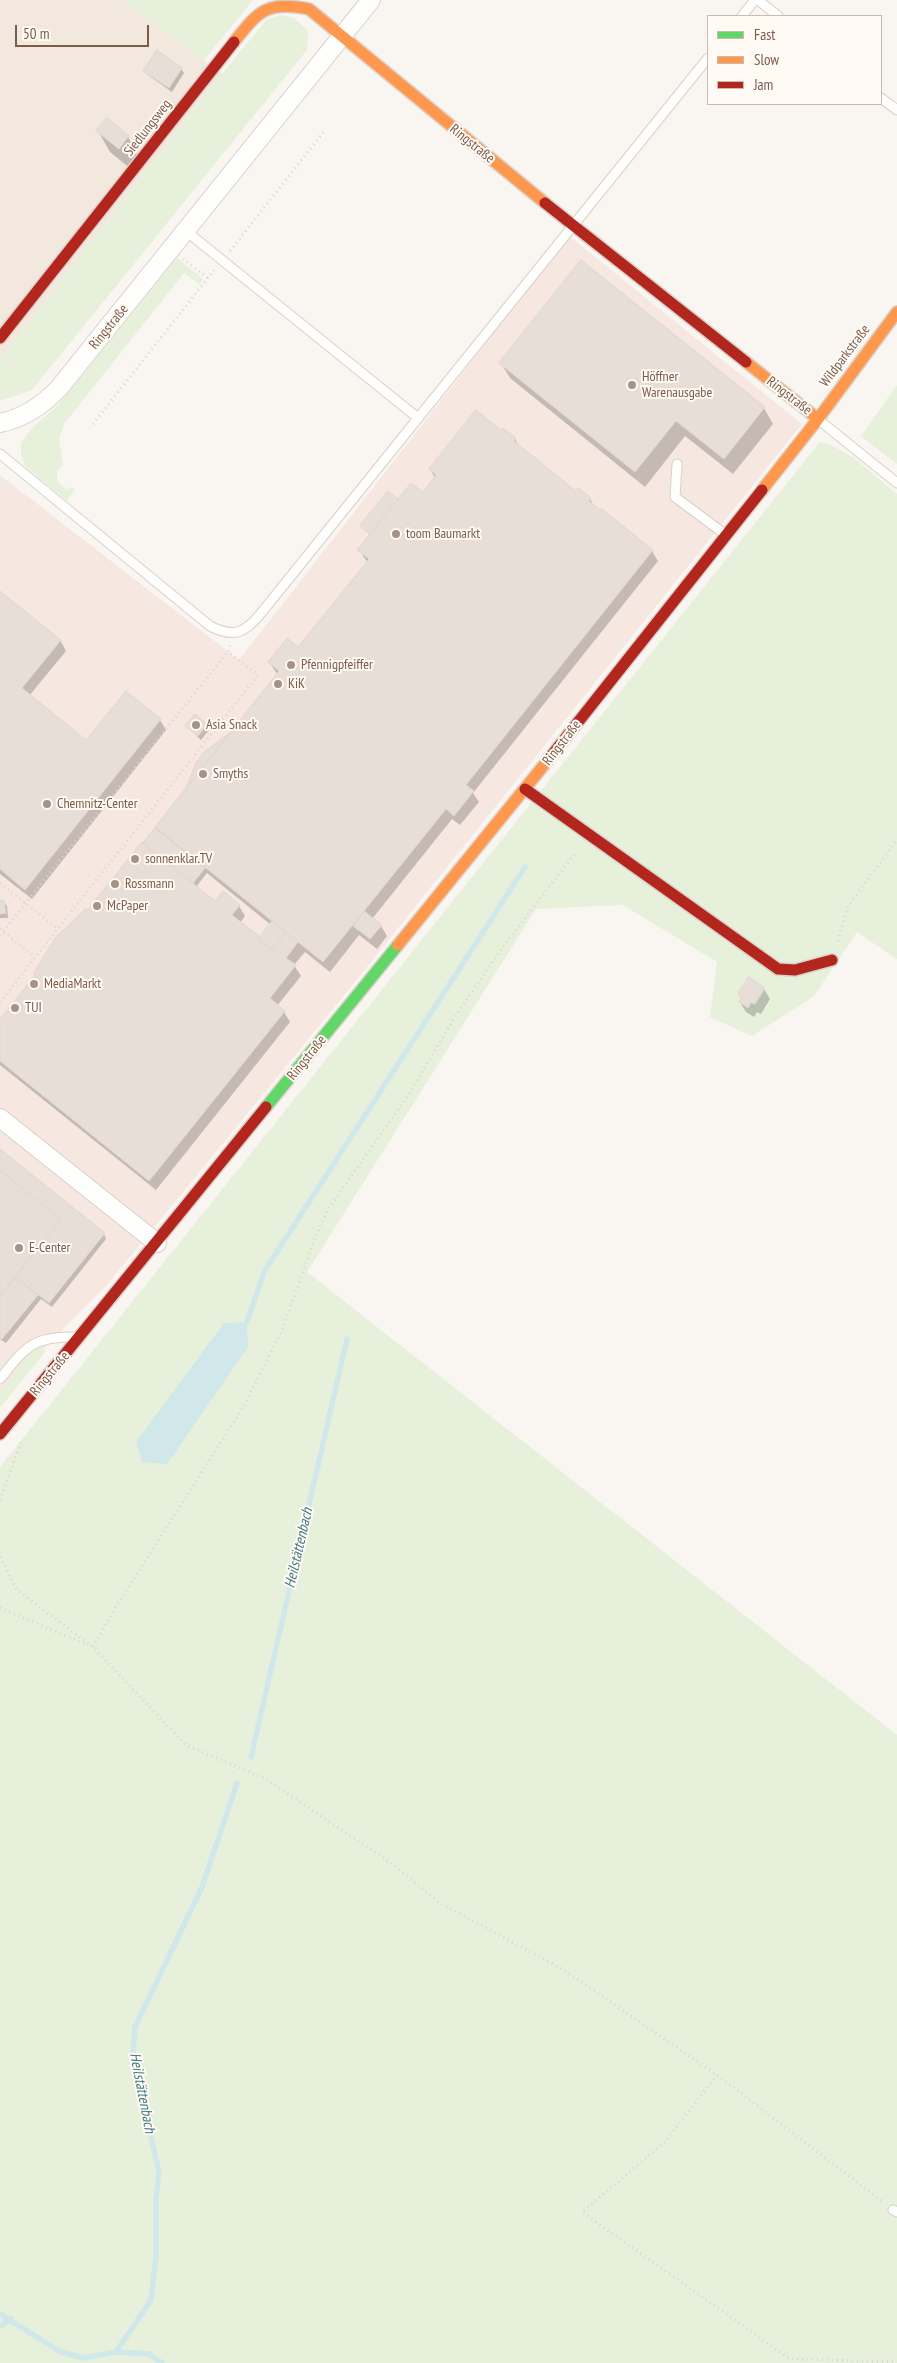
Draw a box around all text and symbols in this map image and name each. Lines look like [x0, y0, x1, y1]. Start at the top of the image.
scale bar [18, 15, 151, 47]
legend [707, 15, 882, 105]
text: 50 m [23, 24, 49, 43]
text: Fast [754, 25, 775, 44]
text: Slow [754, 50, 779, 69]
text: Jam [754, 75, 773, 94]
street label: Siedlungsweg [121, 96, 175, 160]
street label: Ringstraße [446, 121, 498, 167]
street label: Ringstraße [86, 301, 132, 353]
street label: Wildparkstraße [816, 322, 874, 390]
place label: Höffner Warenausgabe [642, 369, 712, 402]
street label: Ringstraße [763, 373, 815, 419]
marker: Höffner Warenausgabe [626, 379, 638, 391]
place label: toom Baumarkt [406, 526, 480, 542]
marker: toom Baumarkt [390, 528, 402, 540]
place label: Pfennigpfeiffer [301, 657, 373, 673]
marker: Pfennigpfeiffer [285, 659, 297, 671]
place label: KiK [288, 676, 305, 692]
marker: KiK [272, 678, 284, 690]
place label: Asia Snack [206, 717, 257, 733]
street label: Ringstraße [539, 717, 585, 769]
marker: Asia Snack [190, 719, 202, 731]
place label: Smyths [213, 766, 248, 782]
marker: Smyths [197, 768, 209, 780]
place label: Chemnitz-Center [57, 796, 137, 812]
marker: Chemnitz-Center [41, 798, 53, 810]
place label: sonnenklar.TV [145, 851, 212, 867]
marker: sonnenklar.TV [129, 853, 141, 865]
place label: Rossmann [125, 876, 174, 892]
marker: Rossmann [109, 878, 121, 890]
place label: McPaper [107, 898, 148, 914]
marker: McPaper [91, 900, 103, 912]
place label: MediaMarkt [44, 976, 101, 992]
marker: MediaMarkt [28, 978, 40, 990]
place label: TUI [25, 1000, 42, 1016]
marker: TUI [9, 1002, 21, 1014]
street label: Ringstraße [284, 1032, 330, 1084]
place label: E-Center [29, 1240, 70, 1256]
marker: E-Center [13, 1242, 25, 1254]
street label: Ringstraße [27, 1348, 73, 1400]
water label: Heilstättenbach [281, 1506, 317, 1590]
water label: Heilstättenbach [125, 2051, 159, 2135]

